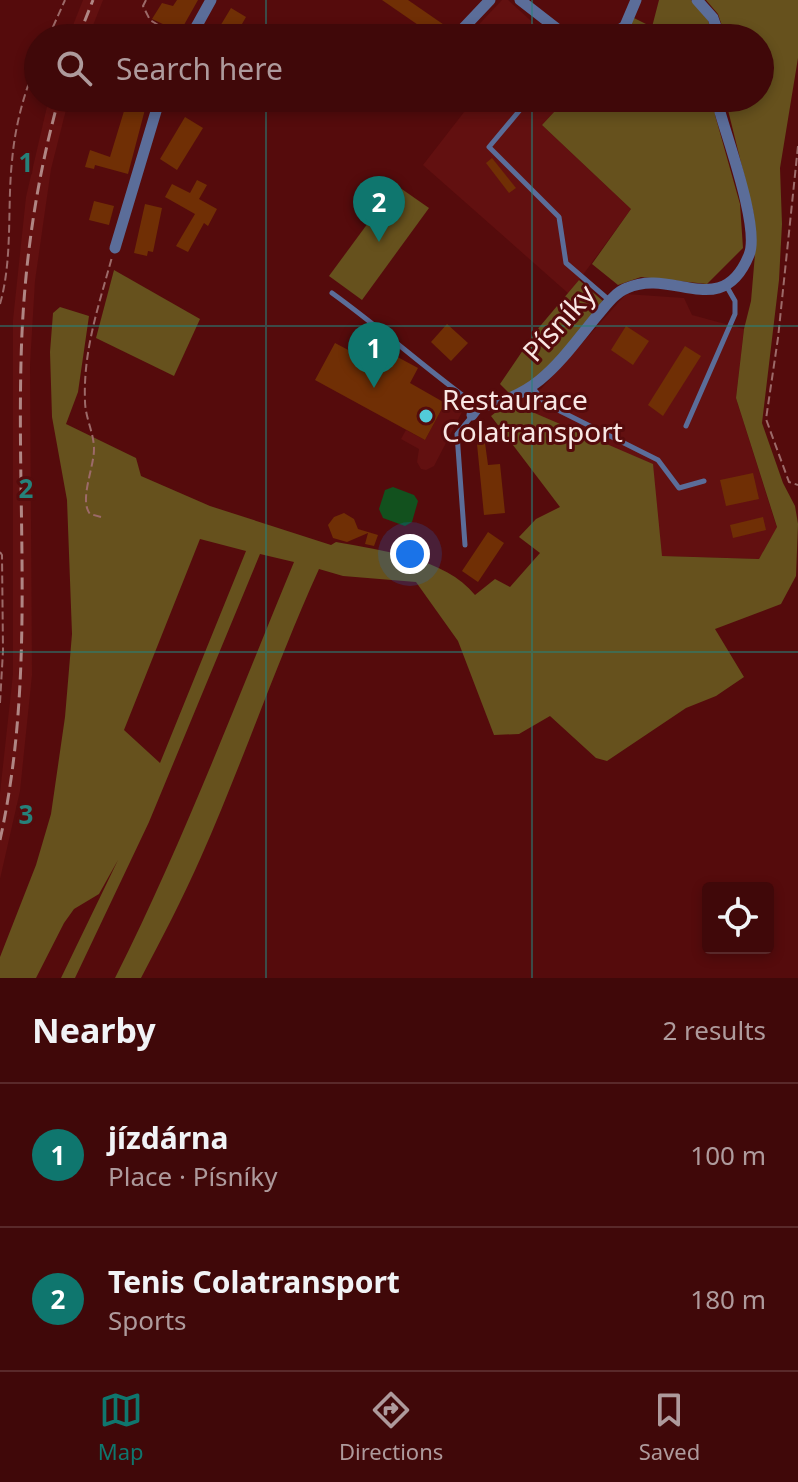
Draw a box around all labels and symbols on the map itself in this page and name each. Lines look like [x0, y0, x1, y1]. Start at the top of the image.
text: 1 [19, 144, 33, 180]
pin: 2 [353, 176, 405, 242]
street label: Písníky [514, 275, 603, 369]
pin: 1 [348, 322, 400, 388]
place label: Restaurace Colatransport [442, 380, 623, 450]
marker: Restaurace Colatransport [417, 407, 435, 425]
text: 2 [19, 470, 34, 506]
your location [390, 534, 430, 574]
text: 3 [19, 796, 33, 832]

